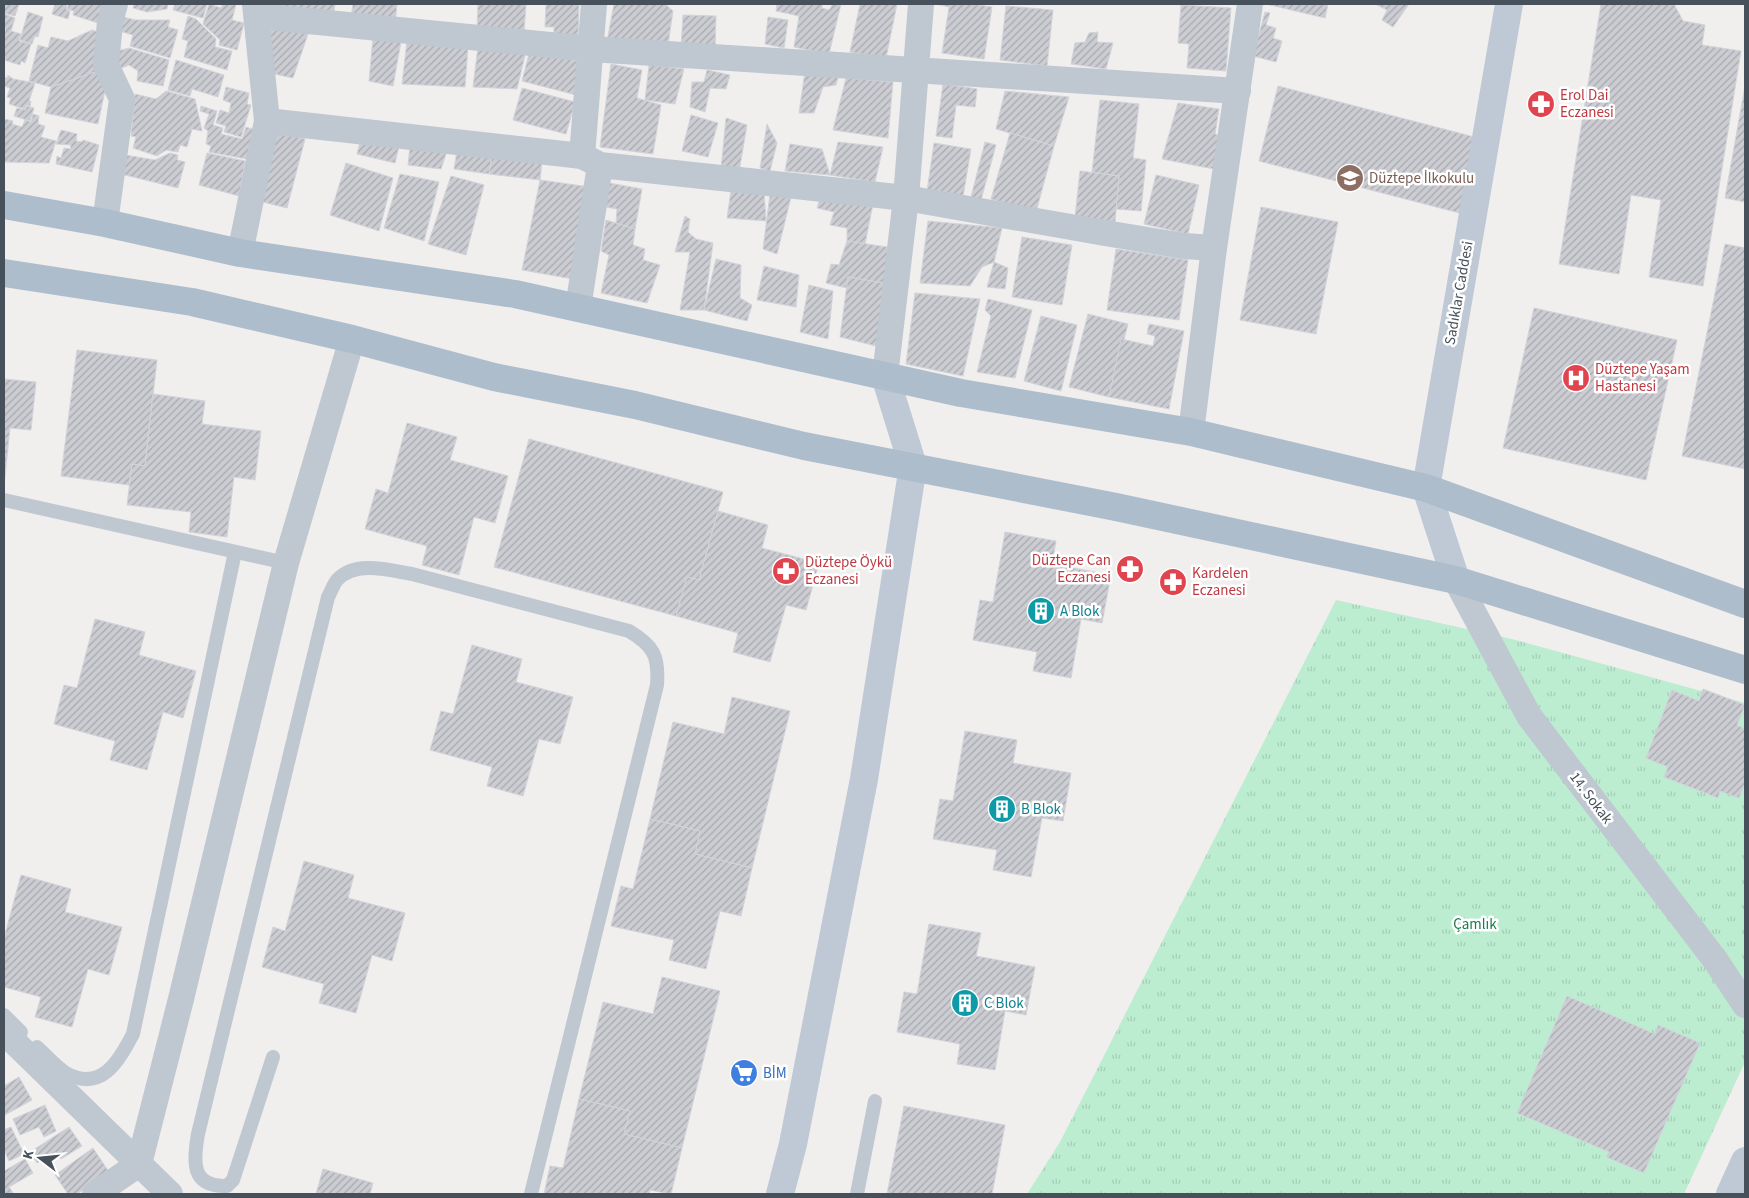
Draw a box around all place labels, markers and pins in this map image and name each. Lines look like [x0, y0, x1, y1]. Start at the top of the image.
place label: Erol Dai Eczanesi [1560, 85, 1614, 123]
pharmacy icon: Erol Dai Eczanesi [1526, 89, 1556, 119]
school or university icon: Düztepe İlkokulu [1335, 163, 1365, 193]
place label: Düztepe İlkokulu [1369, 168, 1474, 189]
place label: Düztepe Yaşam Hastanesi [1595, 359, 1690, 397]
hospital icon: Düztepe Yaşam Hastanesi [1561, 363, 1591, 393]
place label: Düztepe Can Eczanesi [1032, 550, 1111, 588]
place label: Düztepe Öykü Eczanesi [805, 552, 892, 590]
pharmacy icon: Düztepe Can Eczanesi [1115, 554, 1145, 584]
pharmacy icon: Düztepe Öykü Eczanesi [771, 556, 801, 586]
place label: Kardelen Eczanesi [1192, 563, 1249, 601]
pharmacy icon: Kardelen Eczanesi [1158, 567, 1188, 597]
building icon: A Blok [1026, 596, 1056, 626]
place label: A Blok [1060, 601, 1100, 622]
building icon: B Blok [987, 794, 1017, 824]
place label: B Blok [1021, 799, 1062, 820]
building icon: C Blok [950, 988, 980, 1018]
place label: C Blok [984, 993, 1024, 1014]
supermarket icon: BİM [729, 1058, 759, 1088]
place label: BİM [763, 1063, 787, 1084]

